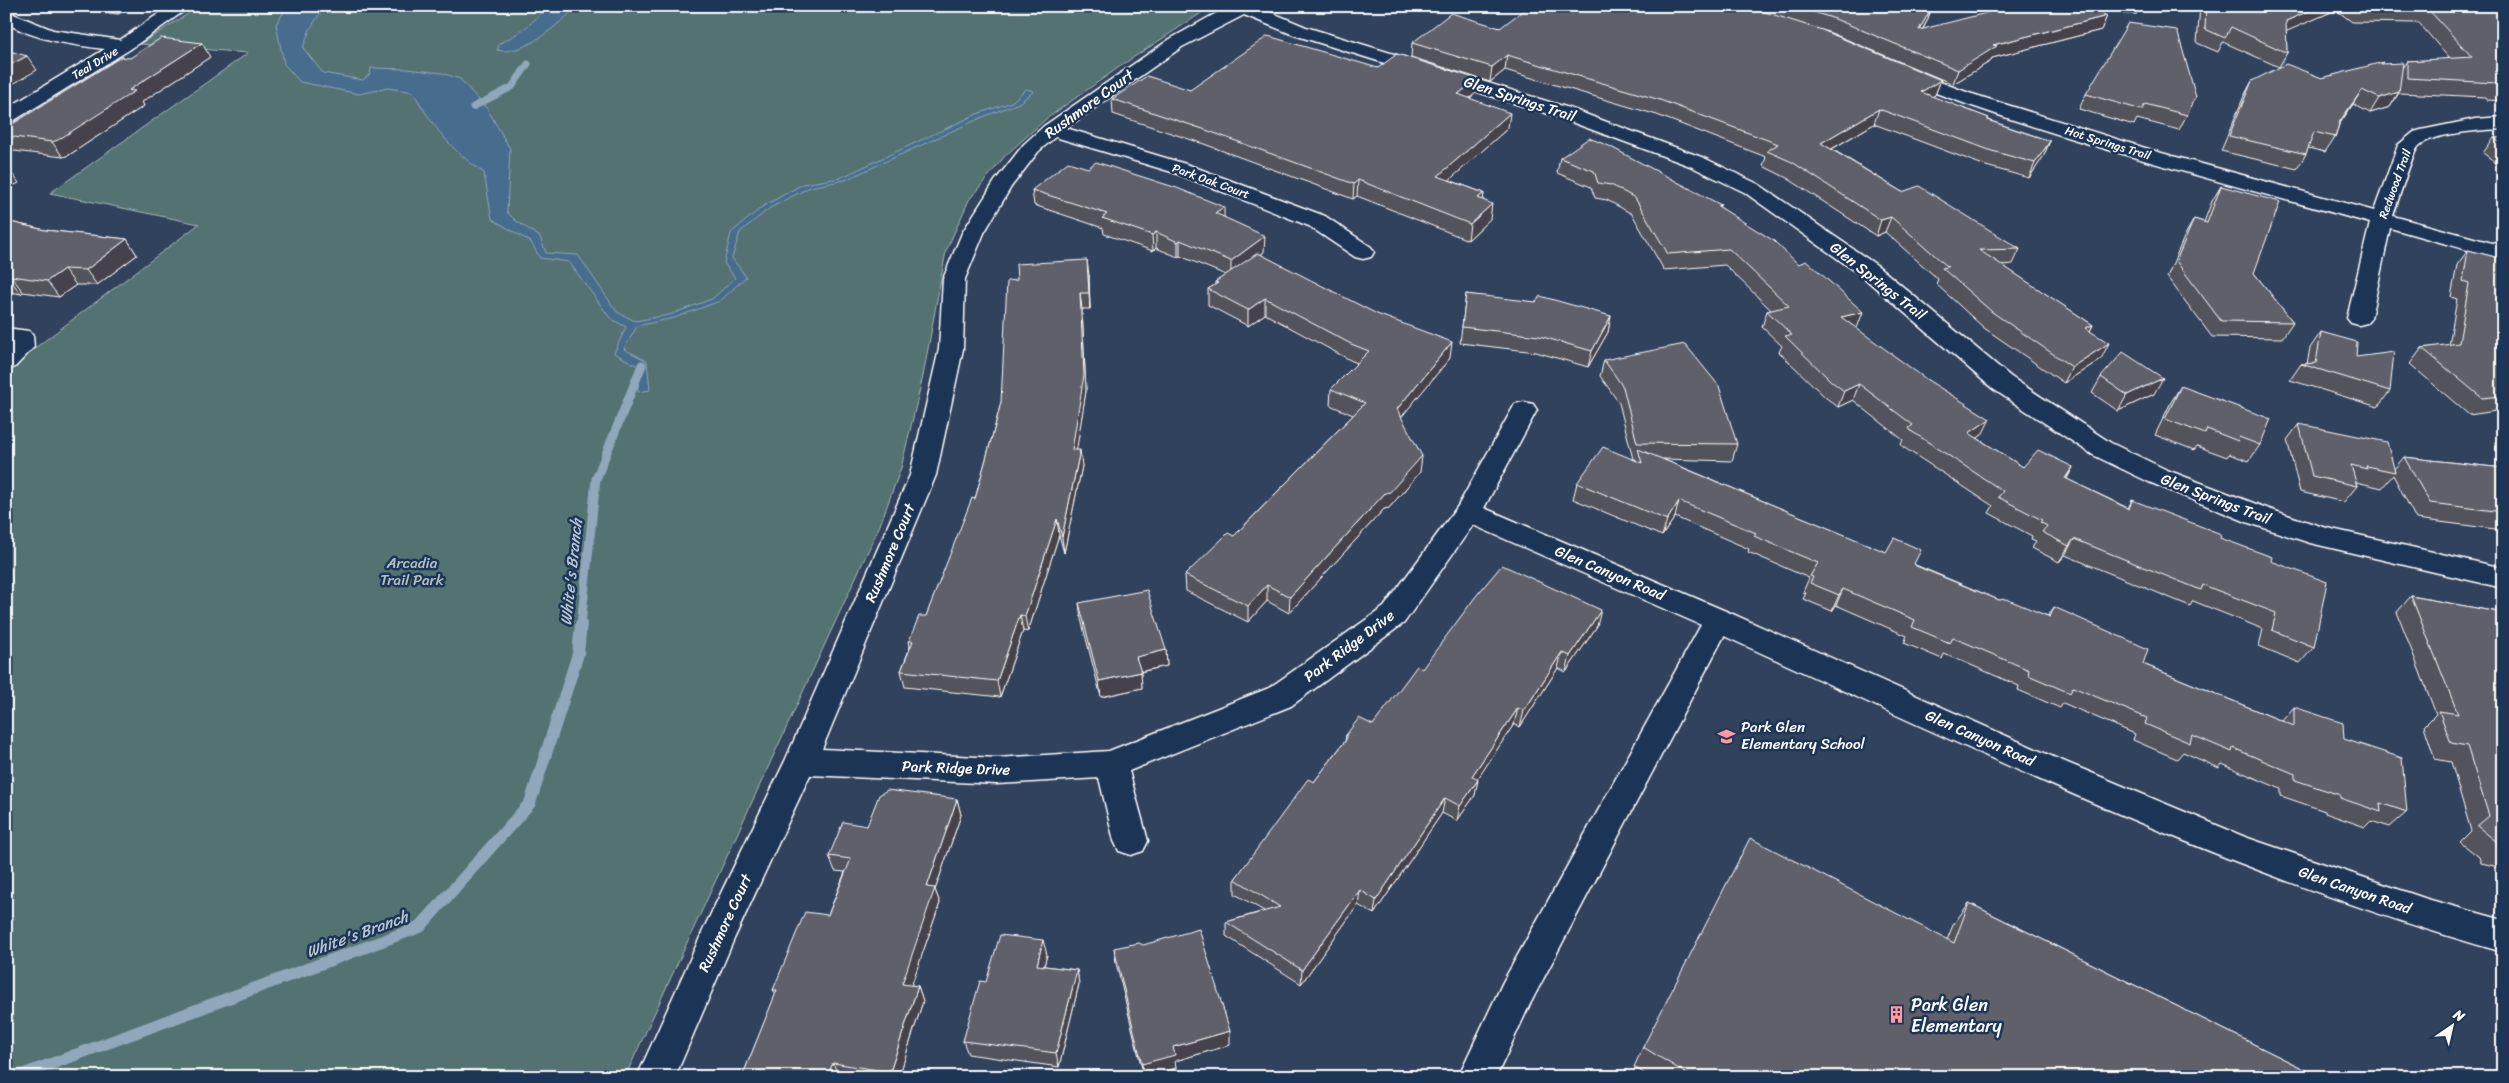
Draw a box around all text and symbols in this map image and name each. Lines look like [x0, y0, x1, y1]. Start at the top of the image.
street label: Teal Drive [67, 40, 123, 86]
street label: Rushmore Court [1039, 62, 1140, 146]
street label: Glen Springs Trail [1461, 69, 1580, 130]
street label: Hot Springs Trail [2062, 119, 2154, 167]
street label: Redwood Trail [2372, 145, 2418, 222]
street label: Park Oak Court [1169, 157, 1253, 205]
street label: Glen Springs Trail [1824, 235, 1932, 328]
street label: Glen Springs Trail [2157, 466, 2276, 532]
street label: Rushmore Court [857, 498, 923, 607]
water label: White's Branch [551, 516, 591, 627]
street label: Glen Canyon Road [1551, 538, 1670, 608]
park label: Arcadia Trail Park [380, 550, 445, 593]
street label: Park Ridge Drive [1298, 603, 1400, 689]
street label: Glen Canyon Road [1921, 702, 2040, 774]
place label: Park Glen Elementary School [1741, 714, 1866, 757]
school or university icon: Park Glen Elementary School [1717, 726, 1737, 746]
street label: Park Ridge Drive [901, 753, 1011, 783]
street label: Glen Canyon Road [2295, 859, 2416, 922]
street label: Rushmore Court [691, 869, 759, 976]
water label: White's Branch [302, 902, 414, 966]
place label: Park Glen Elementary [1911, 989, 2003, 1042]
north arrow [2426, 1000, 2476, 1050]
text: N [2447, 1002, 2470, 1029]
building icon: Park Glen Elementary [1887, 1005, 1907, 1025]

